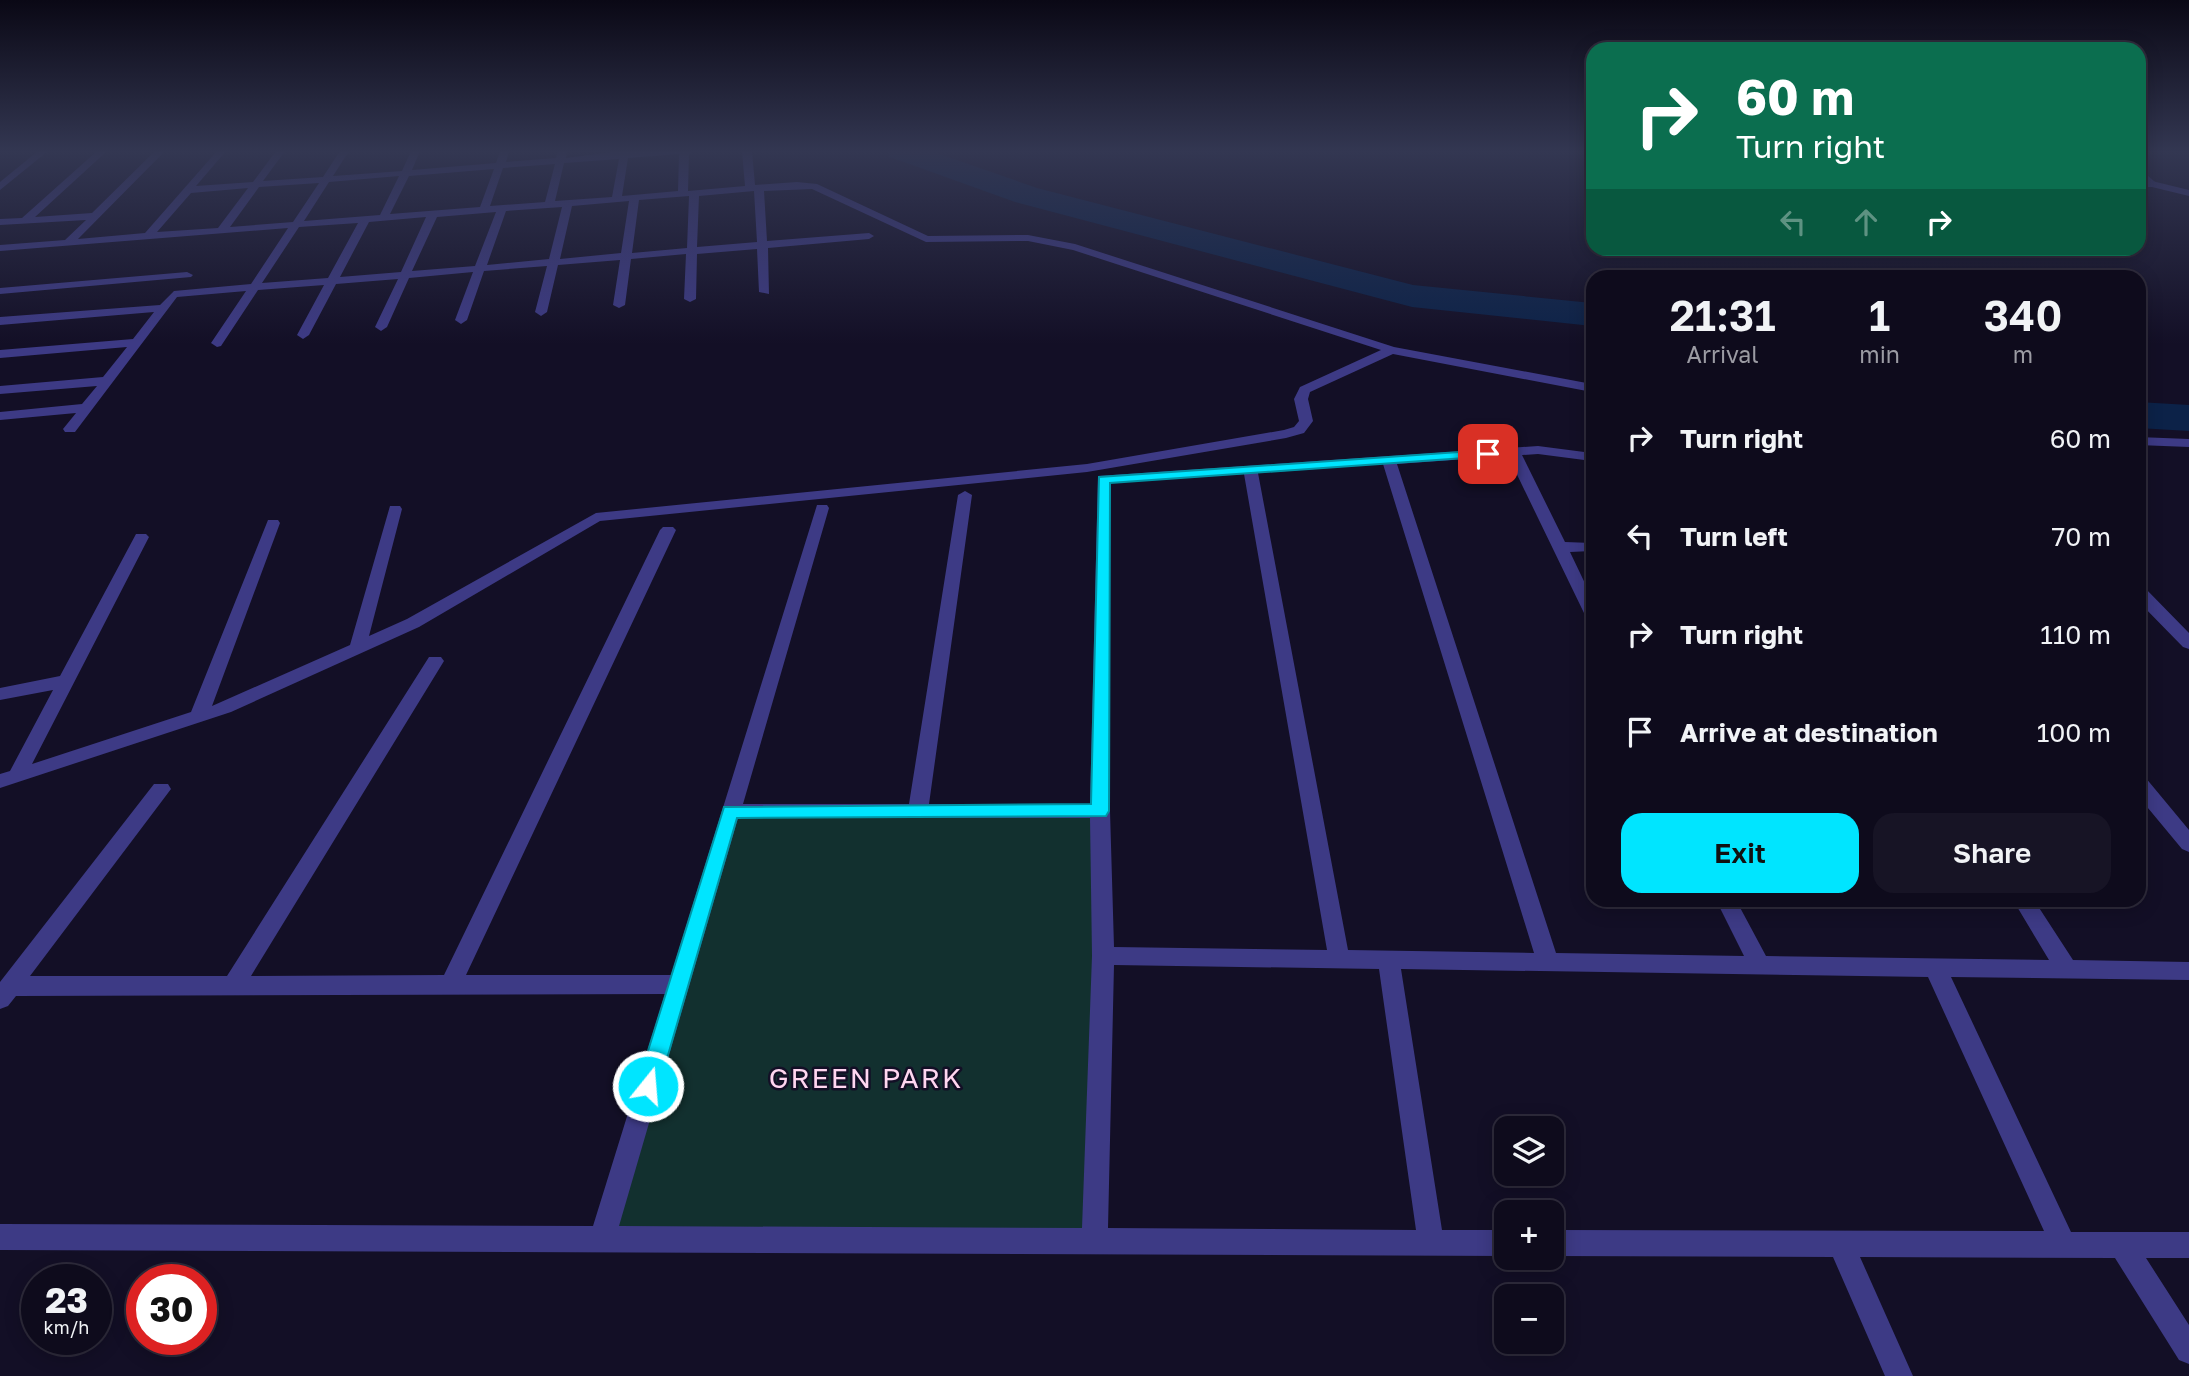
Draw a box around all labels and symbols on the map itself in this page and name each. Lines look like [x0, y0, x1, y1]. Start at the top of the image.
pin [1458, 424, 1518, 484]
position arrow [611, 1049, 685, 1123]
district label: GREEN PARK [769, 1061, 963, 1094]
speed limit sign: 30 [126, 1264, 217, 1355]

